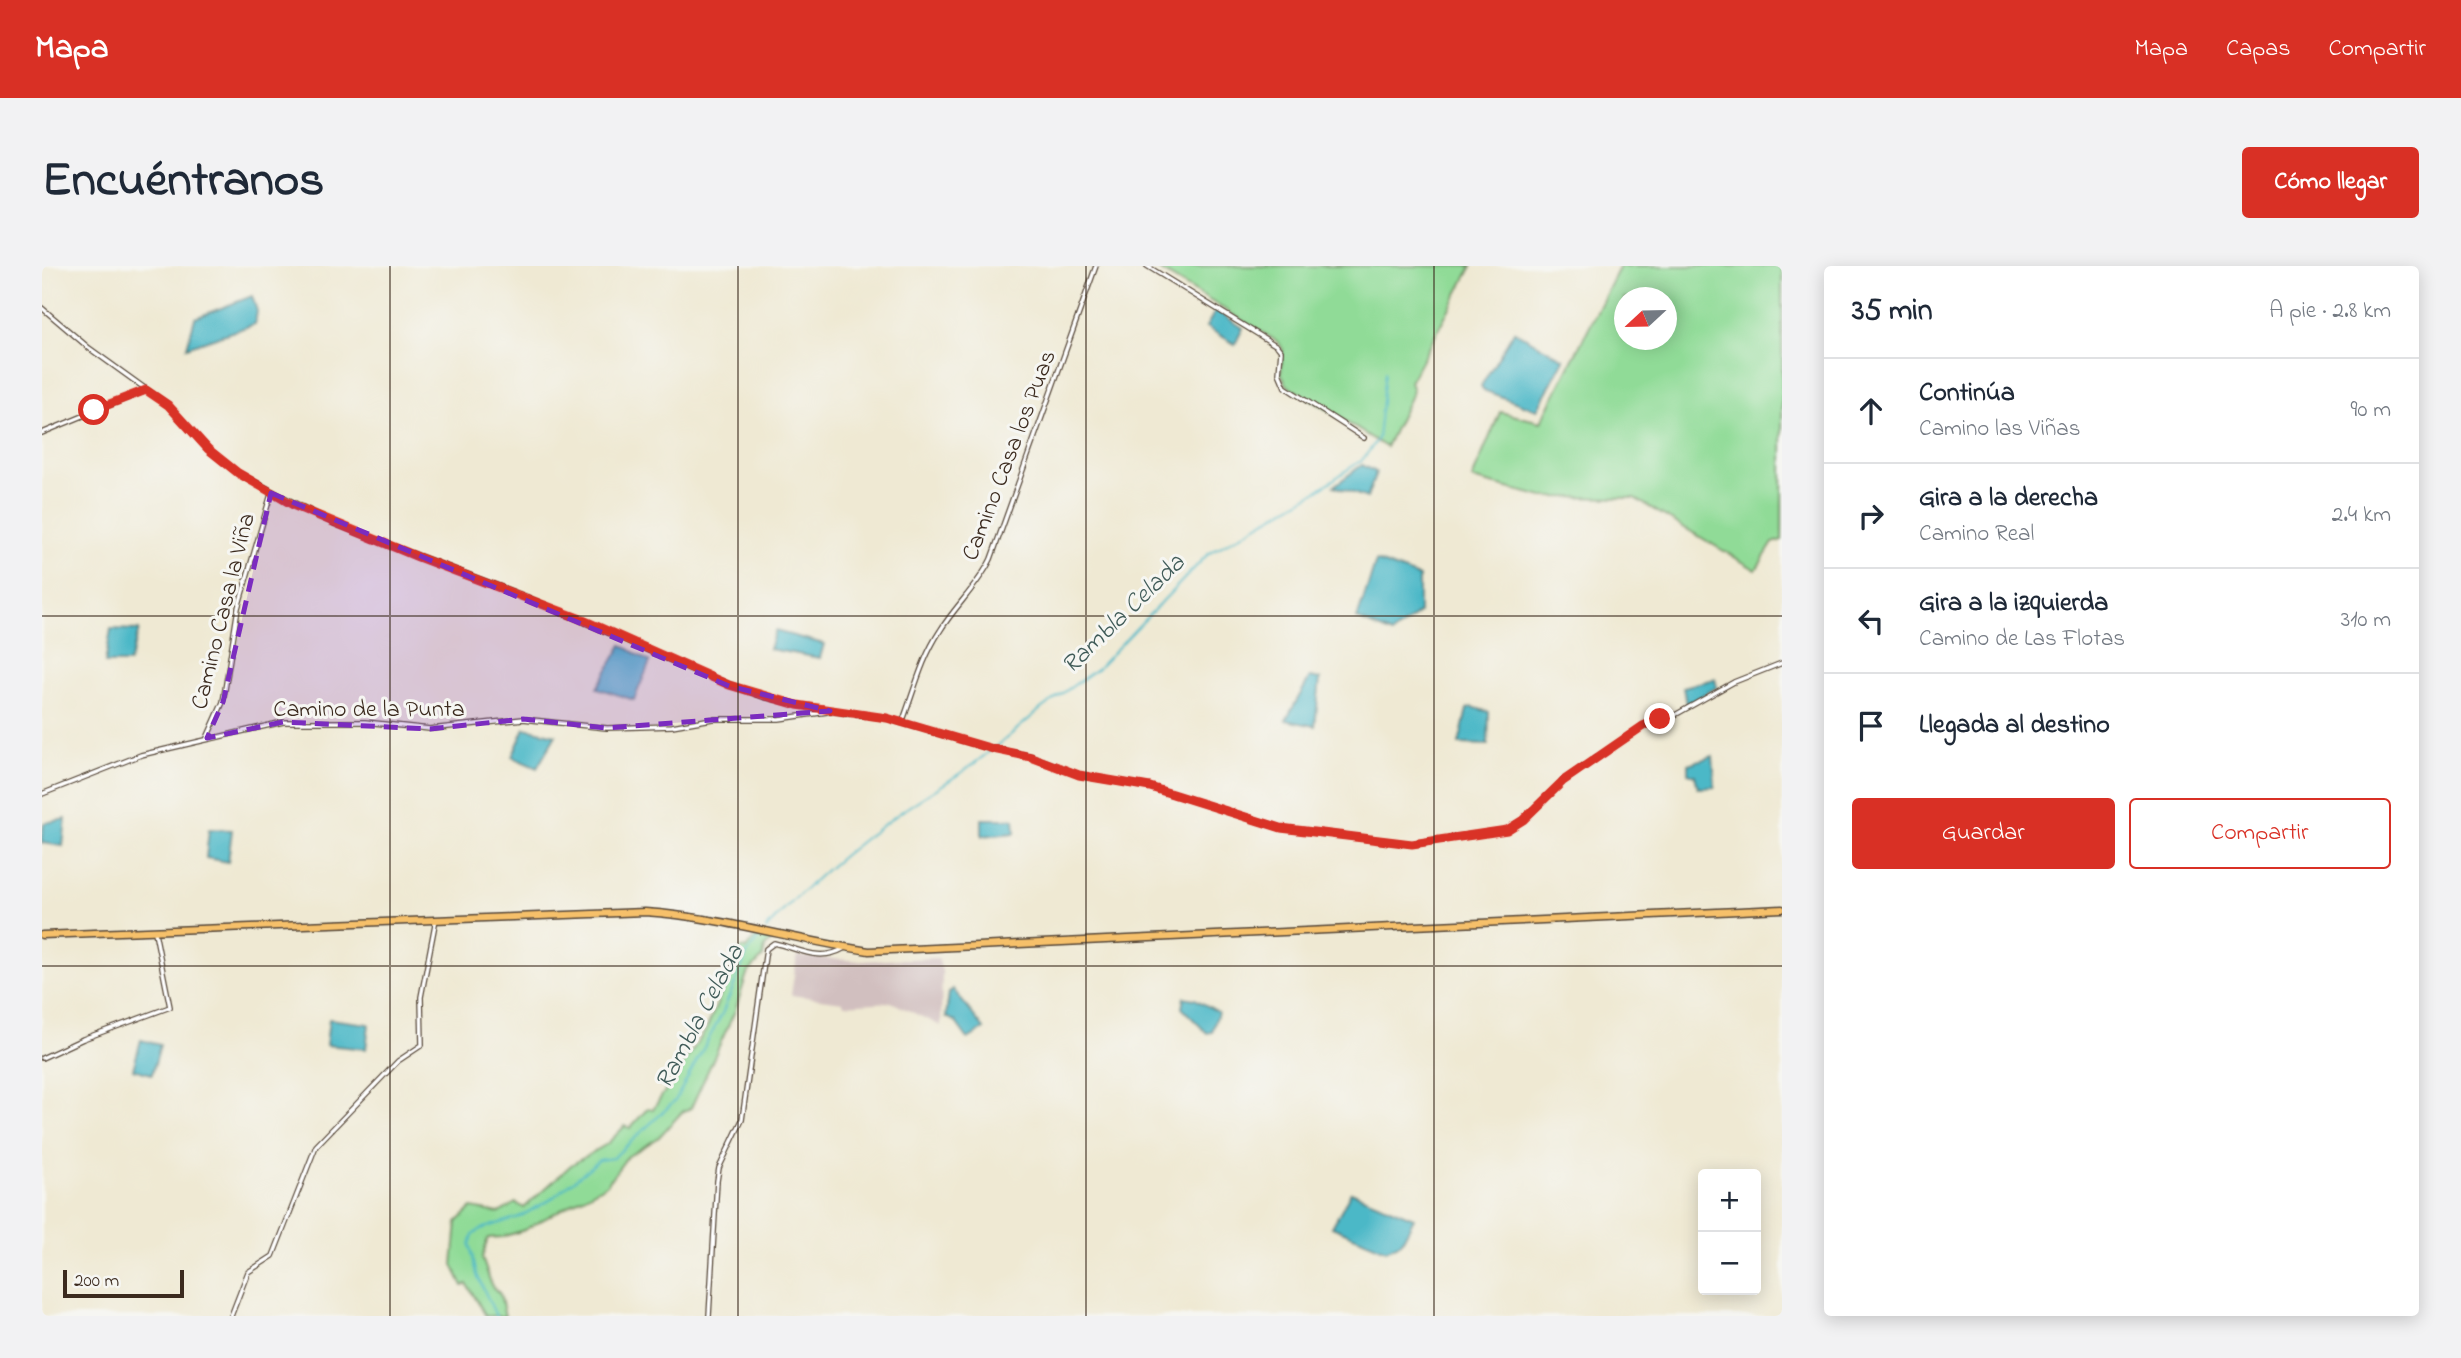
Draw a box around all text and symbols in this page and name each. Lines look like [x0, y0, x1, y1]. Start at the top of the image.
text: Mapa [35, 25, 109, 73]
text: Mapa [2135, 32, 2188, 67]
text: Capas [2226, 32, 2290, 67]
text: Compartir [2328, 32, 2426, 67]
text: Encuéntranos [42, 146, 324, 218]
button: Cómo llegar [2242, 147, 2419, 218]
north arrow [1614, 287, 1677, 350]
text: 35 min [1852, 290, 1933, 334]
text: A pie · 2.8 km [2269, 295, 2391, 328]
street label: Camino Casa los Puas [954, 346, 1067, 566]
text: Continúa [1919, 375, 2015, 413]
icon: ahead [1852, 392, 1890, 430]
route start [78, 394, 109, 425]
text: 90 m [2351, 394, 2391, 427]
text: Camino las Viñas [1919, 413, 2080, 446]
text: Gira a la derecha [1919, 480, 2098, 518]
icon: right [1852, 497, 1890, 535]
text: 2.4 km [2332, 499, 2391, 532]
street label: Camino Casa la Viña [183, 510, 266, 713]
text: Camino Real [1919, 518, 2034, 551]
water label: Rambla Celada [1054, 545, 1195, 684]
text: Gira a la izquierda [1919, 585, 2108, 623]
icon: left [1852, 602, 1890, 640]
text: 310 m [2341, 604, 2391, 637]
text: Camino de Las Flotas [1919, 623, 2125, 656]
street label: Camino de la Punta [273, 693, 465, 728]
route end [1644, 703, 1675, 734]
icon: arrive [1852, 707, 1890, 745]
text: Llegada al destino [1919, 707, 2110, 745]
button: Guardar [1852, 798, 2115, 869]
button: Compartir [2129, 798, 2391, 869]
water label: Rambla Celada [646, 937, 755, 1097]
map controls [1698, 1169, 1761, 1295]
button: + [1698, 1169, 1761, 1232]
button: − [1698, 1232, 1761, 1295]
scale bar [63, 1267, 184, 1299]
text: 200 m [74, 1268, 119, 1295]

